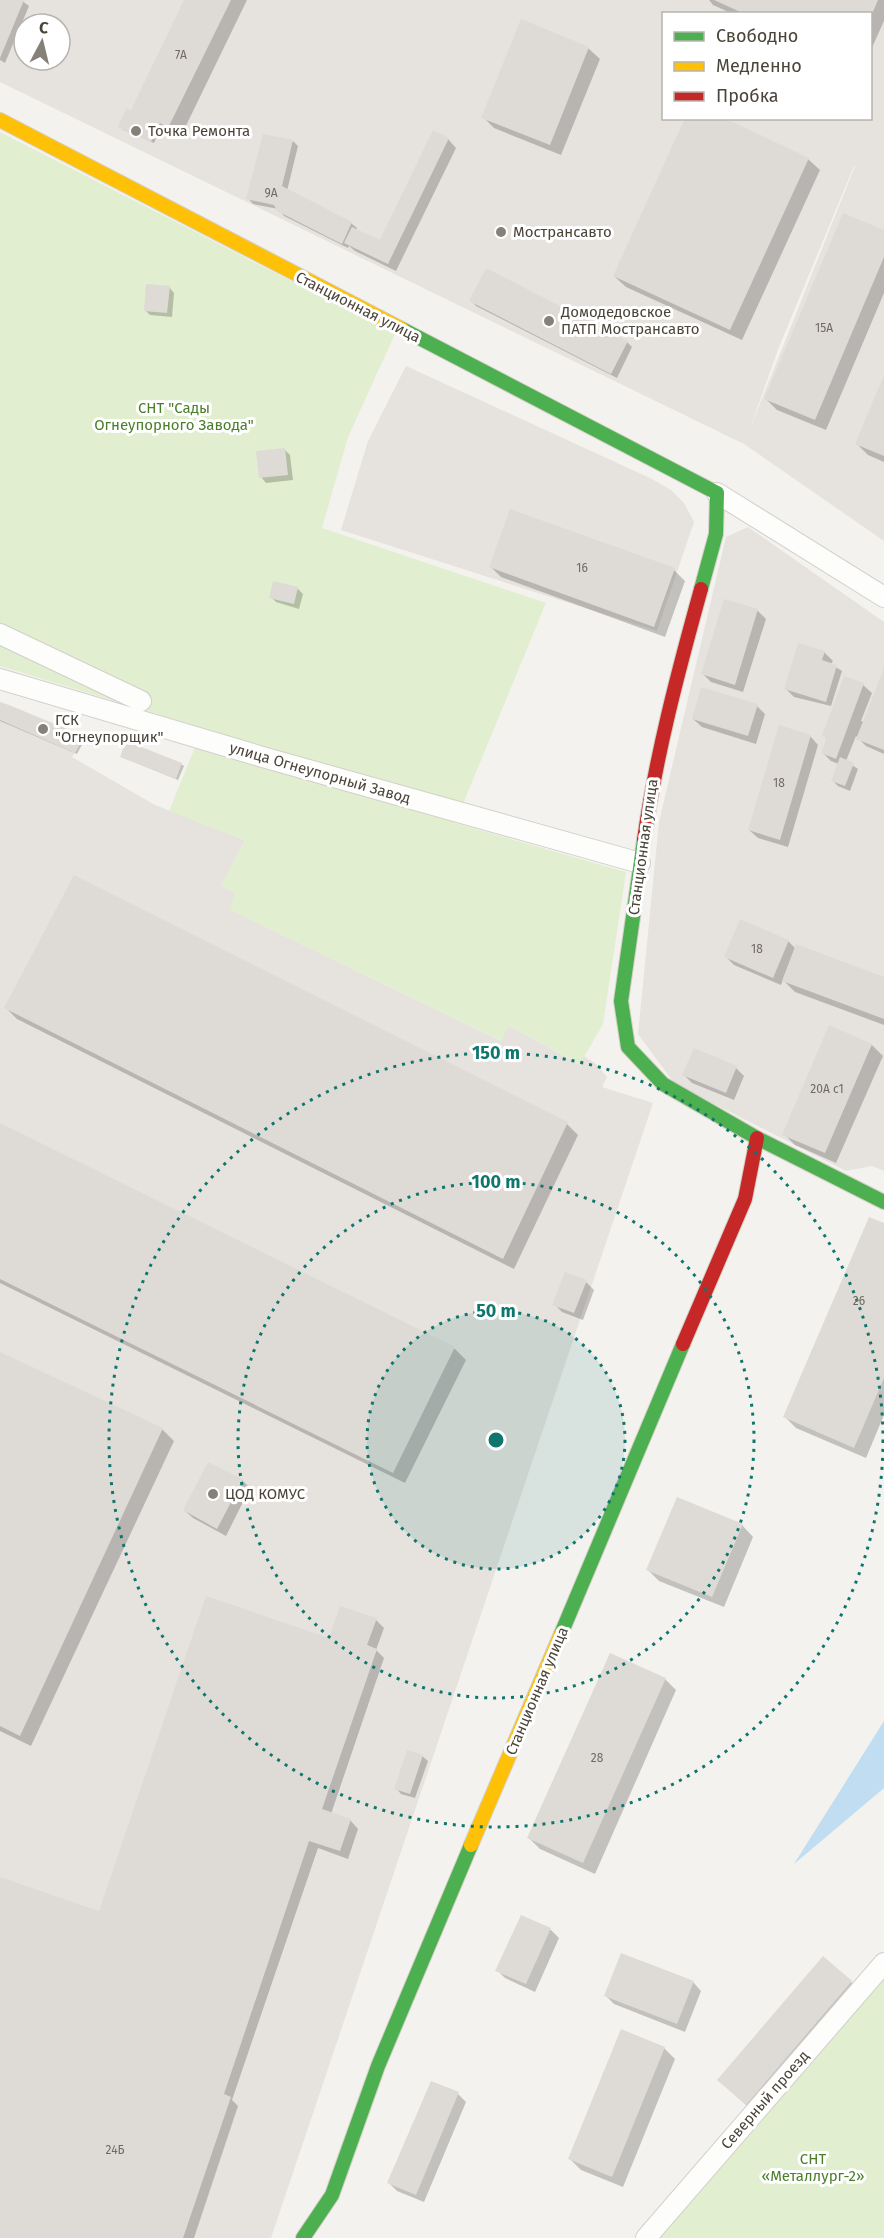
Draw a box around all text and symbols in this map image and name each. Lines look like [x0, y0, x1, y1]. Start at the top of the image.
north arrow [12, 12, 72, 72]
legend [662, 12, 872, 120]
text: С [38, 18, 50, 38]
text: Свободно [716, 25, 798, 47]
house number: 7А [175, 48, 187, 62]
text: Медленно [716, 55, 802, 77]
text: Пробка [716, 85, 779, 107]
place label: Точка Ремонта [148, 122, 250, 140]
marker: Точка Ремонта [129, 124, 143, 138]
house number: 9А [264, 186, 278, 200]
place label: Мострансавто [513, 223, 612, 241]
marker: Мострансавто [494, 225, 508, 239]
street label: Станционная улица [293, 268, 423, 346]
place label: Домодедовское ПАТП Мострансавто [560, 303, 700, 338]
marker: Домодедовское ПАТП Мострансавто [542, 314, 556, 328]
house number: 15А [815, 321, 833, 335]
park label: СНТ "Сады Огнеупорного Завода" [94, 399, 254, 434]
house number: 16 [576, 561, 588, 575]
place label: ГСК "Огнеупорщик" [55, 711, 163, 746]
marker: ГСК "Огнеупорщик" [36, 722, 50, 736]
street label: улица Огнеупорный Завод [227, 738, 413, 808]
house number: 18 [773, 776, 785, 790]
street label: Станционная улица [625, 778, 661, 916]
house number: 18 [751, 942, 763, 956]
text: 150 m [472, 1042, 520, 1064]
house number: 20А с1 [810, 1082, 844, 1096]
text: 100 m [472, 1171, 520, 1193]
house number: 26 [853, 1294, 865, 1308]
text: 50 m [476, 1300, 516, 1322]
centre of rings [486, 1430, 506, 1450]
place label: ЦОД КОМУС [225, 1485, 306, 1503]
marker: ЦОД КОМУС [206, 1487, 220, 1501]
street label: Станционная улица [502, 1624, 572, 1758]
house number: 28 [591, 1751, 604, 1765]
street label: Северный проезд [717, 2047, 813, 2153]
house number: 24Б [106, 2143, 125, 2157]
park label: СНТ «Металлург-2» [762, 2150, 864, 2185]

